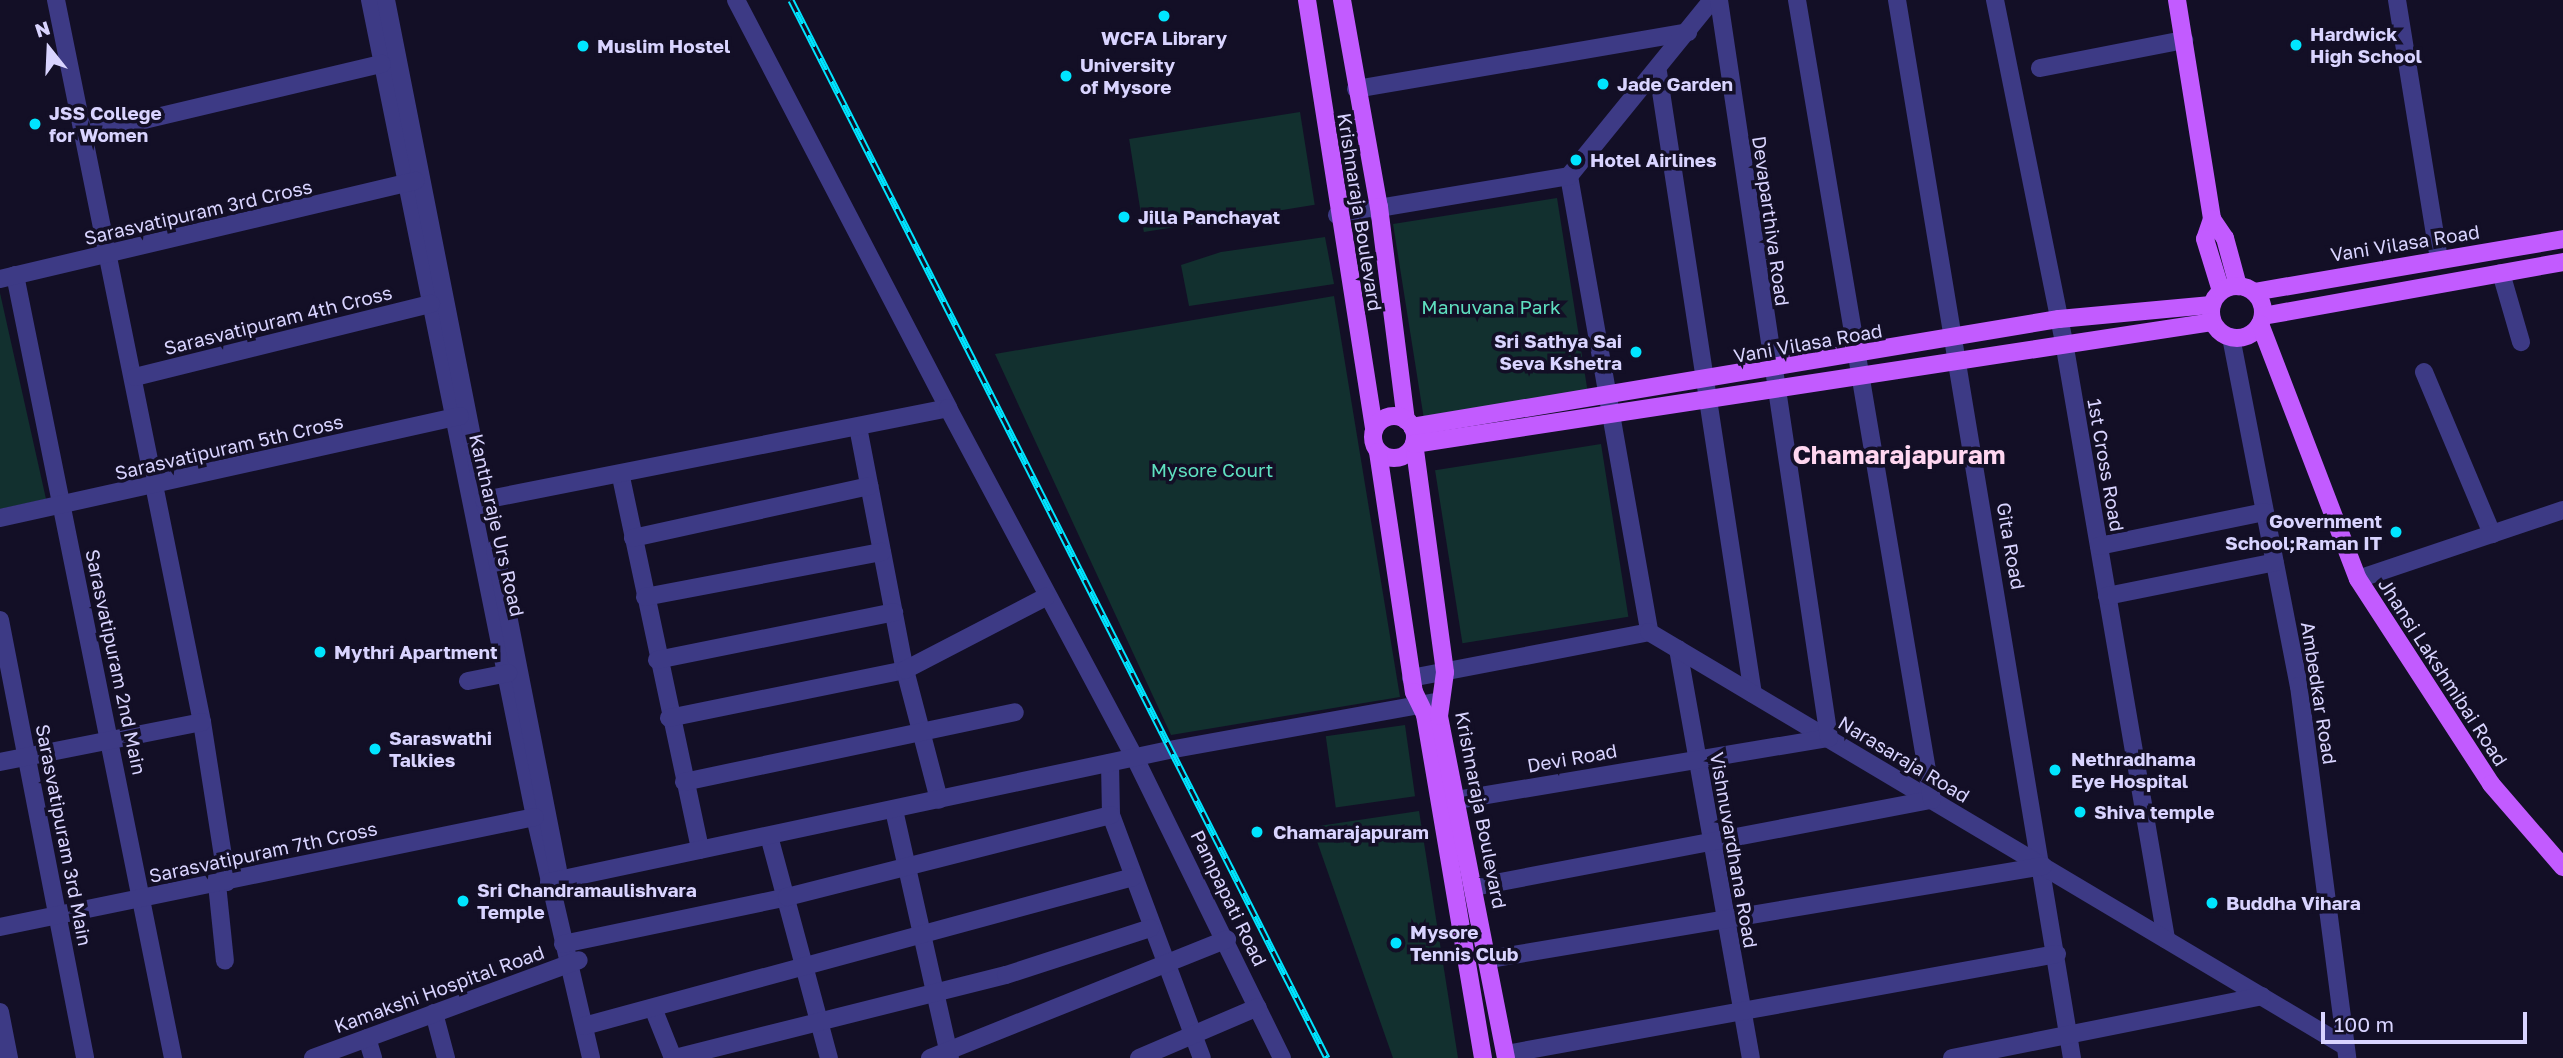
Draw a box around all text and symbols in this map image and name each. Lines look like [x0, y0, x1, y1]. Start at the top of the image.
marker: WCFA Library [1156, 8, 1172, 24]
north arrow [14, 14, 84, 84]
text: N [32, 15, 53, 42]
place label: Hardwick High School [2310, 23, 2422, 67]
place label: WCFA Library [1101, 27, 1227, 49]
place label: Muslim Hostel [597, 35, 730, 57]
marker: Hardwick High School [2288, 37, 2304, 53]
marker: Muslim Hostel [575, 38, 591, 54]
place label: University of Mysore [1080, 54, 1175, 98]
marker: University of Mysore [1058, 68, 1074, 84]
place label: Jade Garden [1617, 73, 1733, 95]
marker: Jade Garden [1595, 76, 1611, 92]
place label: JSS College for Women [49, 102, 162, 146]
street label: Krishnaraja Boulevard [1333, 111, 1387, 313]
marker: JSS College for Women [27, 116, 43, 132]
street label: Devaparthiva Road [1748, 135, 1794, 307]
place label: Hotel Airlines [1590, 149, 1717, 171]
marker: Hotel Airlines [1568, 152, 1584, 168]
street label: Sarasvatipuram 3rd Cross [82, 175, 314, 249]
place label: Jilla Panchayat [1138, 206, 1280, 228]
marker: Jilla Panchayat [1116, 209, 1132, 225]
street label: Vani Vilasa Road [2329, 220, 2481, 266]
street label: Sarasvatipuram 4th Cross [162, 281, 394, 359]
park label: Manuvana Park [1421, 296, 1561, 318]
street label: Vani Vilasa Road [1732, 319, 1884, 367]
place label: Sri Sathya Sai Seva Kshetra [1494, 330, 1622, 374]
marker: Sri Sathya Sai Seva Kshetra [1628, 344, 1644, 360]
street label: 1st Cross Road [2083, 397, 2129, 533]
street label: Sarasvatipuram 5th Cross [113, 410, 345, 484]
street label: Kantharaje Urs Road [465, 432, 529, 618]
district label: Chamarajapuram [1792, 439, 2006, 471]
park label: Mysore Court [1151, 459, 1273, 481]
street label: Gita Road [1992, 501, 2030, 591]
place label: Government School;Raman IT [2225, 510, 2382, 554]
marker: Government School;Raman IT [2388, 524, 2404, 540]
street label: Sarasvatipuram 2nd Main [81, 547, 151, 777]
street label: Jhansi Lakshmibai Road [2374, 574, 2512, 770]
street label: Ambedkar Road [2296, 620, 2342, 766]
place label: Mythri Apartment [334, 641, 498, 663]
marker: Mythri Apartment [312, 644, 328, 660]
street label: Krishnaraja Boulevard [1451, 710, 1511, 910]
street label: Narasaraja Road [1834, 711, 1974, 807]
street label: Sarasvatipuram 3rd Main [31, 722, 97, 948]
place label: Saraswathi Talkies [389, 727, 492, 771]
street label: Devi Road [1525, 739, 1619, 777]
marker: Saraswathi Talkies [367, 741, 383, 757]
place label: Nethradhama Eye Hospital [2071, 748, 2196, 792]
street label: Vishnuvardhana Road [1706, 750, 1762, 950]
marker: Nethradhama Eye Hospital [2045, 760, 2065, 780]
place label: Shiva temple [2094, 801, 2215, 823]
marker: Shiva temple [2072, 804, 2088, 820]
street label: Sarasvatipuram 7th Cross [147, 817, 379, 887]
place label: Chamarajapuram [1273, 821, 1429, 843]
marker: Chamarajapuram [1247, 822, 1267, 842]
street label: Pampapati Road [1186, 826, 1272, 970]
place label: Sri Chandramaulishvara Temple [477, 879, 697, 923]
place label: Buddha Vihara [2226, 892, 2361, 914]
marker: Sri Chandramaulishvara Temple [455, 893, 471, 909]
marker: Buddha Vihara [2204, 895, 2220, 911]
place label: Mysore Tennis Club [1410, 921, 1518, 965]
marker: Mysore Tennis Club [1388, 935, 1404, 951]
street label: Kamakshi Hospital Road [331, 940, 547, 1038]
scale bar [2325, 998, 2532, 1042]
text: 100 m [2334, 1011, 2394, 1037]

